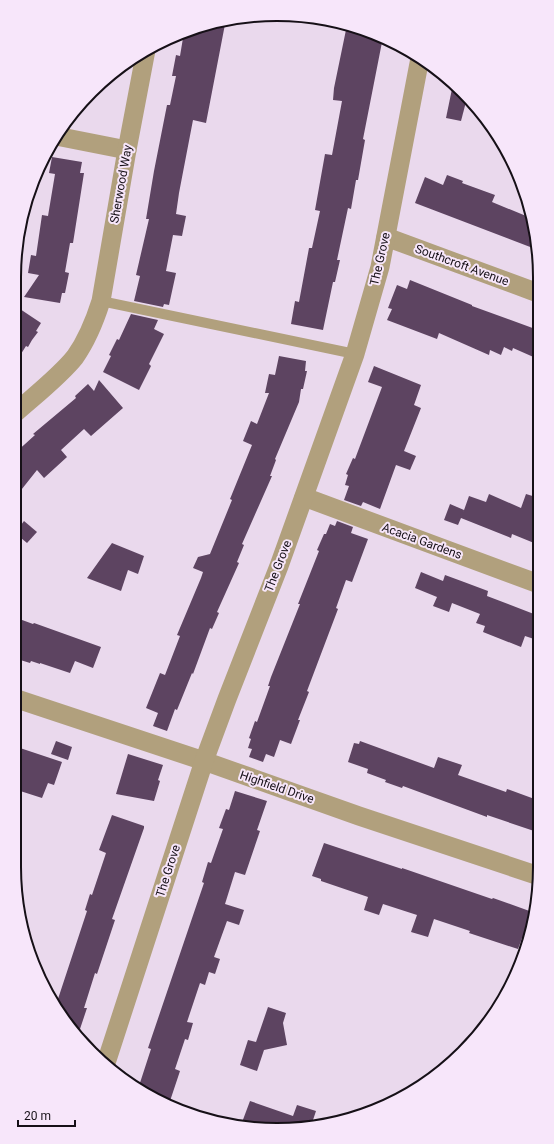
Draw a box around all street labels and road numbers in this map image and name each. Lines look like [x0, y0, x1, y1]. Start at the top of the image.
street label: Sherwood Way [107, 143, 135, 224]
street label: The Grove [367, 231, 393, 287]
street label: Southcroft Avenue [413, 242, 511, 288]
street label: Acacia Gardens [380, 520, 464, 562]
street label: The Grove [262, 538, 294, 594]
street label: Highfield Drive [238, 768, 316, 806]
street label: The Grove [153, 843, 183, 899]

